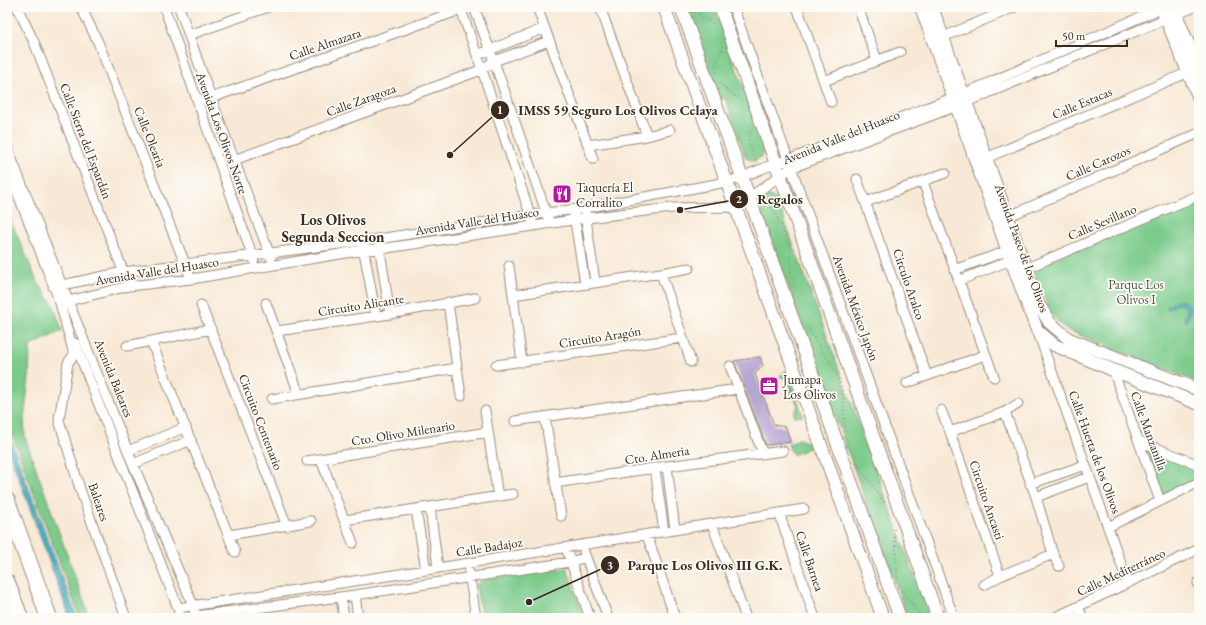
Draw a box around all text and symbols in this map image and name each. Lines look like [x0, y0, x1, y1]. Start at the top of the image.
scale bar [1056, 22, 1127, 48]
street label: Calle Almazara [287, 23, 364, 64]
text: 50 m [1062, 28, 1086, 44]
street label: Avenida Los Olivos Norte [192, 69, 252, 196]
street label: Calle Zaragoza [324, 79, 399, 120]
street label: Calle Sierra del Espardán [56, 81, 116, 201]
street label: Calle Estacas [1049, 83, 1115, 123]
callout: IMSS 59 Seguro Los Olivos Celaya [490, 97, 725, 123]
text: IMSS 59 Seguro Los Olivos Celaya [518, 101, 719, 119]
text: 1 [497, 102, 503, 118]
street label: Calle Olearia [130, 104, 170, 171]
street label: Avenida Valle del Huasco [779, 106, 902, 169]
street label: Calle Carozos [1063, 141, 1133, 185]
place label: Taquería El Corralito [576, 179, 633, 211]
street label: Avenida Paseo de los Olivos [990, 180, 1053, 315]
restaurant icon: Taquería El Corralito [551, 183, 573, 205]
callout: Regalos [729, 186, 811, 212]
text: Regalos [757, 190, 803, 208]
text: 2 [736, 191, 743, 207]
street label: Calle Sevillano [1065, 200, 1139, 244]
street label: Avenida Valle del Huasco [413, 203, 540, 239]
district label: Los Olivos Segunda Seccion [281, 210, 385, 246]
street label: Circulo Aralco [889, 246, 929, 322]
street label: Avenida México Japón [829, 252, 883, 364]
street label: Avenida Valle del Huasco [93, 253, 220, 289]
park label: Parque Los Olivos I [1108, 276, 1164, 308]
street label: Circuito Alicante [317, 290, 405, 320]
street label: Circuito Aragón [558, 322, 642, 352]
street label: Avenida Baleares [90, 336, 137, 420]
place label: Jumapa Los Olivos [782, 371, 836, 403]
street label: Circuito Centenario [235, 372, 287, 472]
office icon: Jumapa Los Olivos [758, 375, 780, 397]
street label: Calle Huerta de los Olivos [1065, 388, 1125, 516]
street label: Calle Manzanilla [1127, 389, 1172, 474]
street label: Cto. Olivo Milenario [350, 416, 456, 450]
street label: Cto. Almeria [624, 441, 691, 468]
street label: Circuito Ancasti [965, 458, 1009, 542]
street label: Baleares [84, 480, 114, 524]
street label: Calle Barnea [792, 529, 828, 594]
street label: Calle Badajoz [455, 533, 523, 561]
street label: Calle Mediterráneo [1074, 544, 1168, 600]
callout: Parque Los Olivos III G.K. [600, 552, 791, 578]
text: Parque Los Olivos III G.K. [627, 556, 783, 574]
text: 3 [607, 557, 613, 573]

